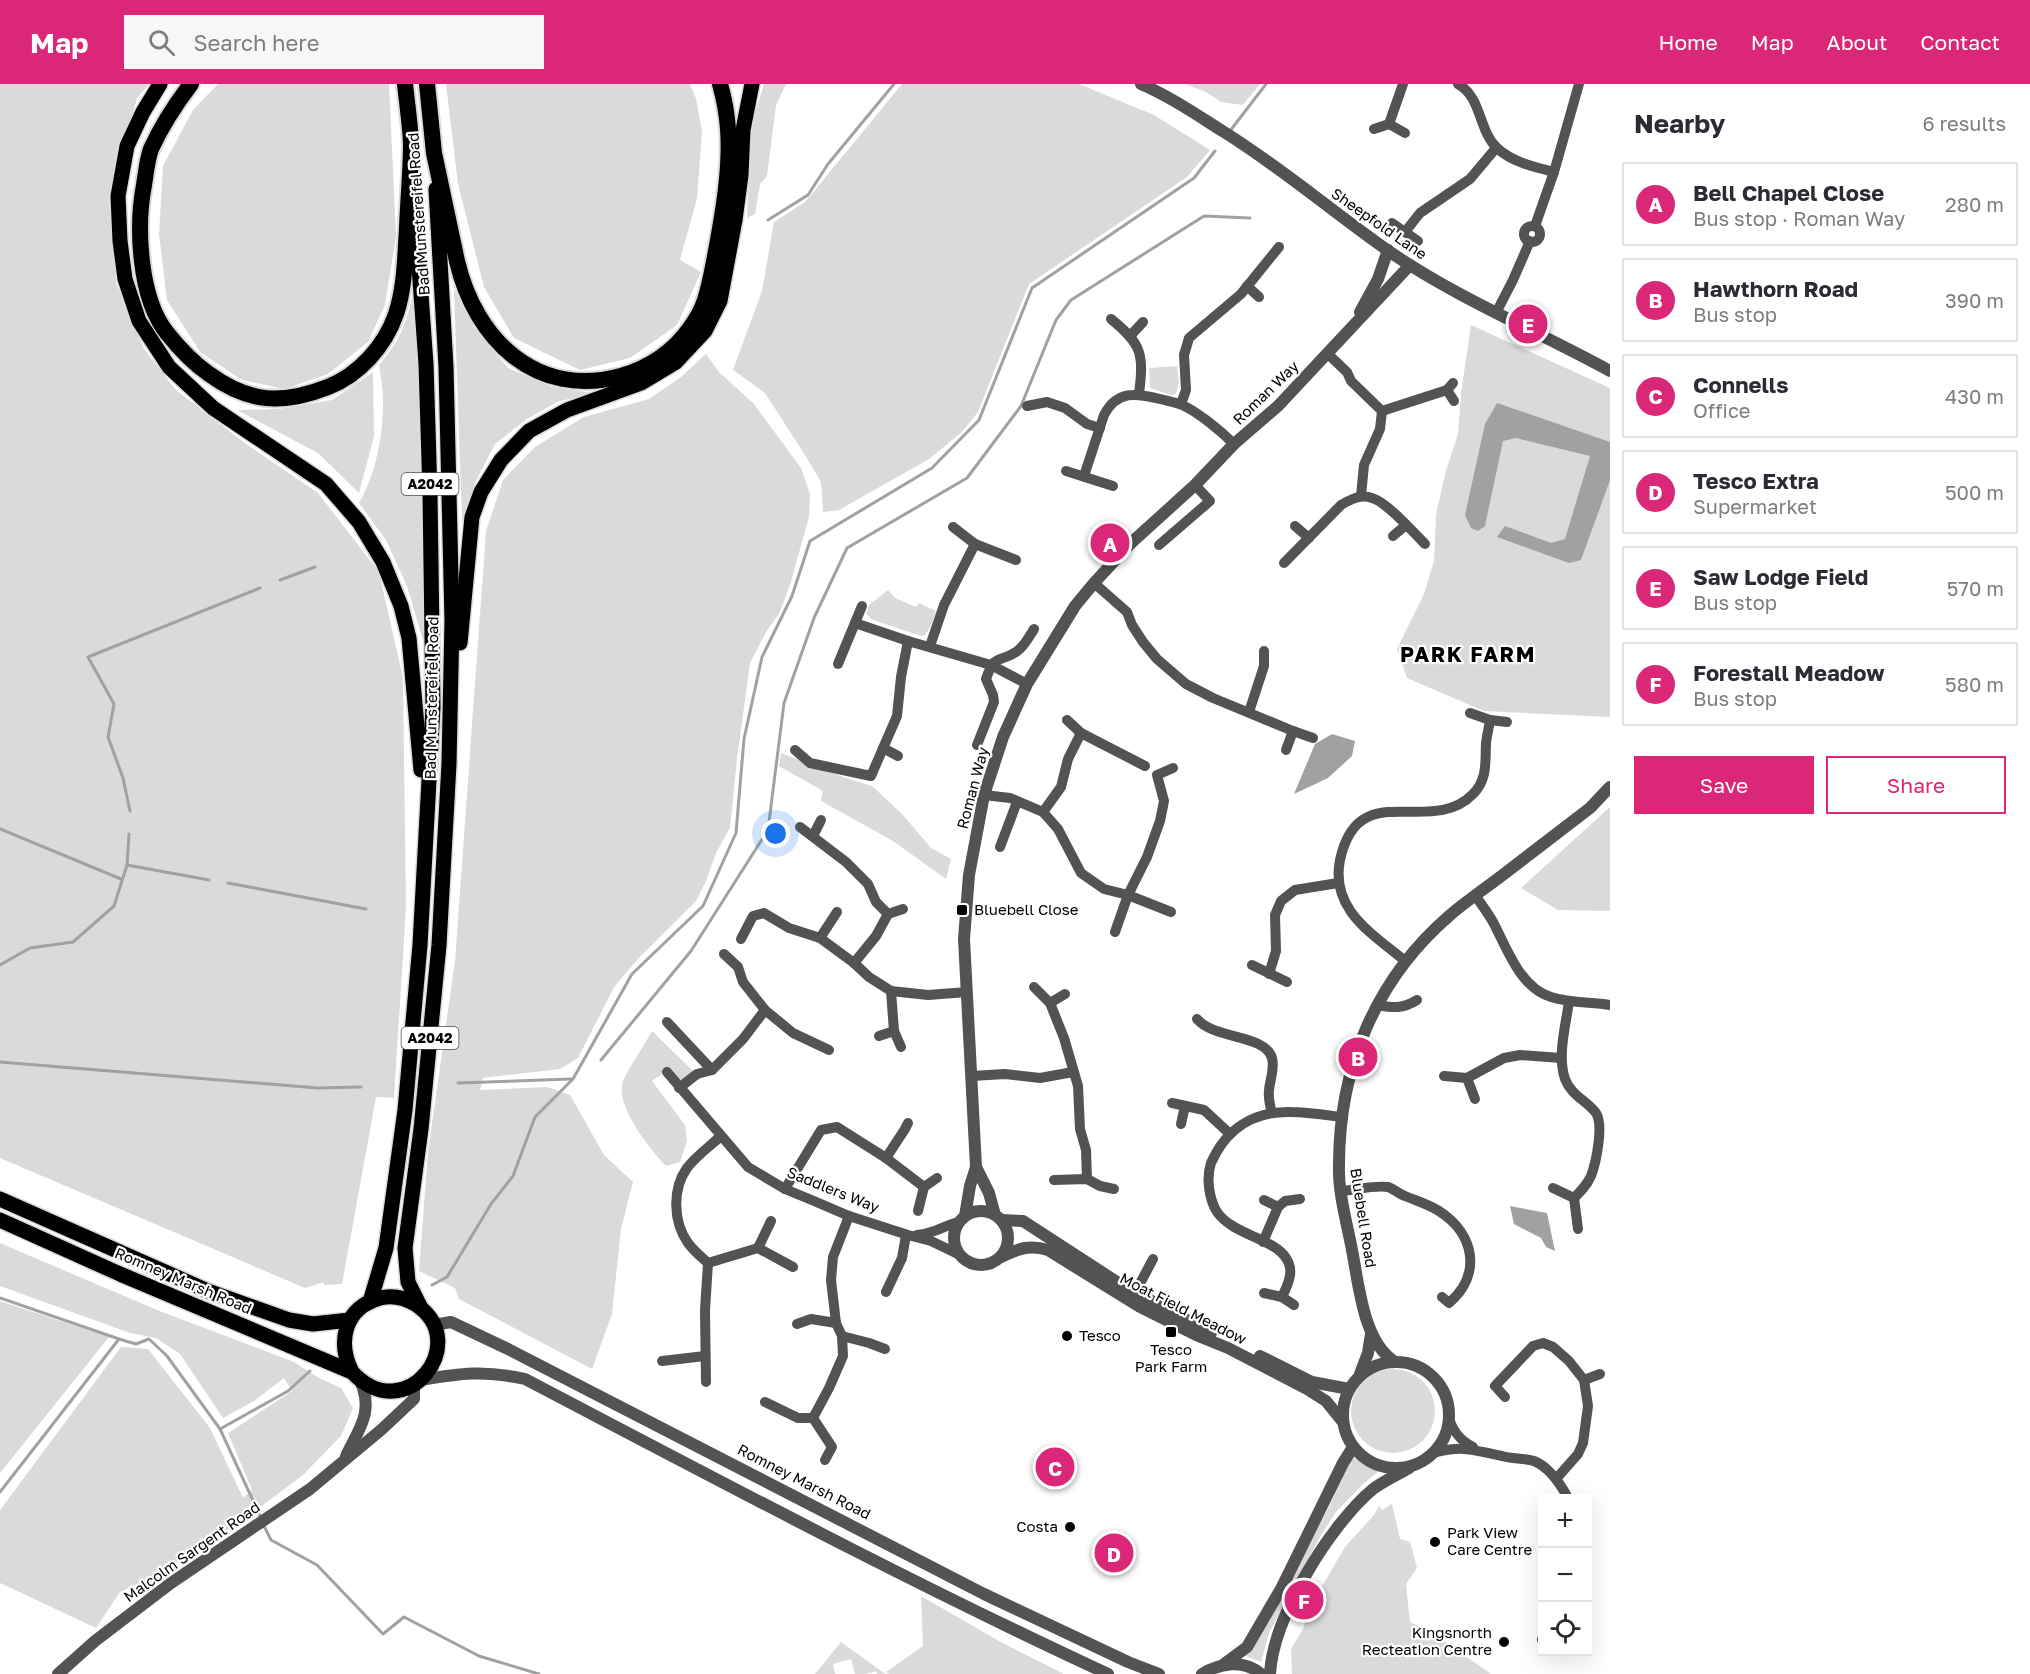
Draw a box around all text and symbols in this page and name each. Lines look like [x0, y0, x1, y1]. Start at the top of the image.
search box [124, 15, 544, 69]
text: Map [30, 26, 88, 59]
icon: search [145, 26, 178, 59]
text: Search here [193, 29, 319, 56]
text: Home [1658, 29, 1718, 55]
text: Map [1751, 29, 1794, 55]
text: About [1827, 29, 1887, 55]
text: Contact [1920, 29, 2000, 55]
text: Nearby [1634, 108, 1725, 139]
text: 6 results [1922, 111, 2006, 135]
street label: Bad Munstereifel Road [403, 132, 433, 296]
text: Bell Chapel Close [1693, 179, 1884, 206]
street label: Sheepfold Lane [1328, 184, 1431, 263]
text: A [1648, 192, 1663, 216]
text: 280 m [1945, 192, 2004, 216]
text: Bus stop · Roman Way [1693, 206, 1905, 230]
text: Hawthorn Road [1693, 275, 1858, 302]
text: B [1648, 288, 1663, 312]
text: 390 m [1945, 288, 2004, 312]
pin: E [1508, 302, 1547, 346]
text: Bus stop [1693, 302, 1777, 326]
street label: Roman Way [1229, 356, 1302, 428]
text: Connells [1693, 371, 1788, 398]
text: C [1648, 384, 1663, 408]
text: 430 m [1945, 384, 2004, 408]
text: Office [1693, 398, 1750, 422]
text: Tesco Extra [1693, 467, 1819, 494]
road number: A2042 [402, 473, 458, 495]
text: D [1648, 480, 1663, 504]
text: 500 m [1945, 480, 2004, 504]
text: Supermarket [1693, 494, 1817, 518]
pin: A [1090, 520, 1130, 566]
text: Saw Lodge Field [1693, 563, 1868, 590]
text: E [1649, 576, 1662, 600]
text: 570 m [1947, 576, 2004, 600]
text: Bus stop [1693, 590, 1777, 614]
street label: Bad Munstereifel Road [421, 616, 441, 780]
district label: PARK FARM [1400, 641, 1536, 667]
text: Forestall Meadow [1693, 659, 1885, 686]
text: F [1650, 672, 1661, 696]
text: 580 m [1945, 672, 2004, 696]
text: Bus stop [1693, 686, 1777, 710]
street label: Roman Way [952, 744, 992, 831]
button: Save [1634, 756, 1814, 814]
button: Share [1826, 756, 2006, 814]
your location [761, 819, 790, 848]
place label: Bluebell Close [974, 900, 1079, 918]
marker: Bluebell Close [955, 903, 969, 917]
road number: A2042 [402, 1027, 458, 1049]
pin: B [1338, 1034, 1378, 1080]
street label: Saddlers Way [785, 1162, 883, 1216]
street label: Bluebell Road [1347, 1167, 1381, 1269]
street label: Romney Marsh Road [112, 1243, 255, 1317]
street label: Moat Field Meadow [1117, 1268, 1250, 1348]
marker: Tesco Park Farm [1164, 1325, 1178, 1339]
place label: Tesco [1079, 1326, 1121, 1344]
marker: Tesco [1060, 1329, 1074, 1343]
place label: Tesco Park Farm [1135, 1340, 1207, 1375]
street label: Romney Marsh Road [735, 1440, 874, 1522]
pin: C [1036, 1444, 1074, 1490]
map controls [1538, 1494, 1592, 1656]
button: + [1538, 1494, 1592, 1548]
street label: Malcolm Sargent Road [120, 1497, 263, 1605]
place label: Costa [1016, 1517, 1058, 1535]
marker: Costa [1063, 1520, 1077, 1534]
place label: Park View Care Centre [1447, 1523, 1533, 1558]
pin: D [1094, 1530, 1134, 1576]
marker: Park View Care Centre [1428, 1535, 1442, 1549]
button: − [1538, 1548, 1592, 1602]
pin: F [1284, 1578, 1324, 1622]
button: locate [1538, 1602, 1592, 1656]
place label: Kingsnorth Recteation Centre [1362, 1623, 1492, 1658]
marker: Kingsnorth Recteation Centre [1497, 1635, 1511, 1649]

